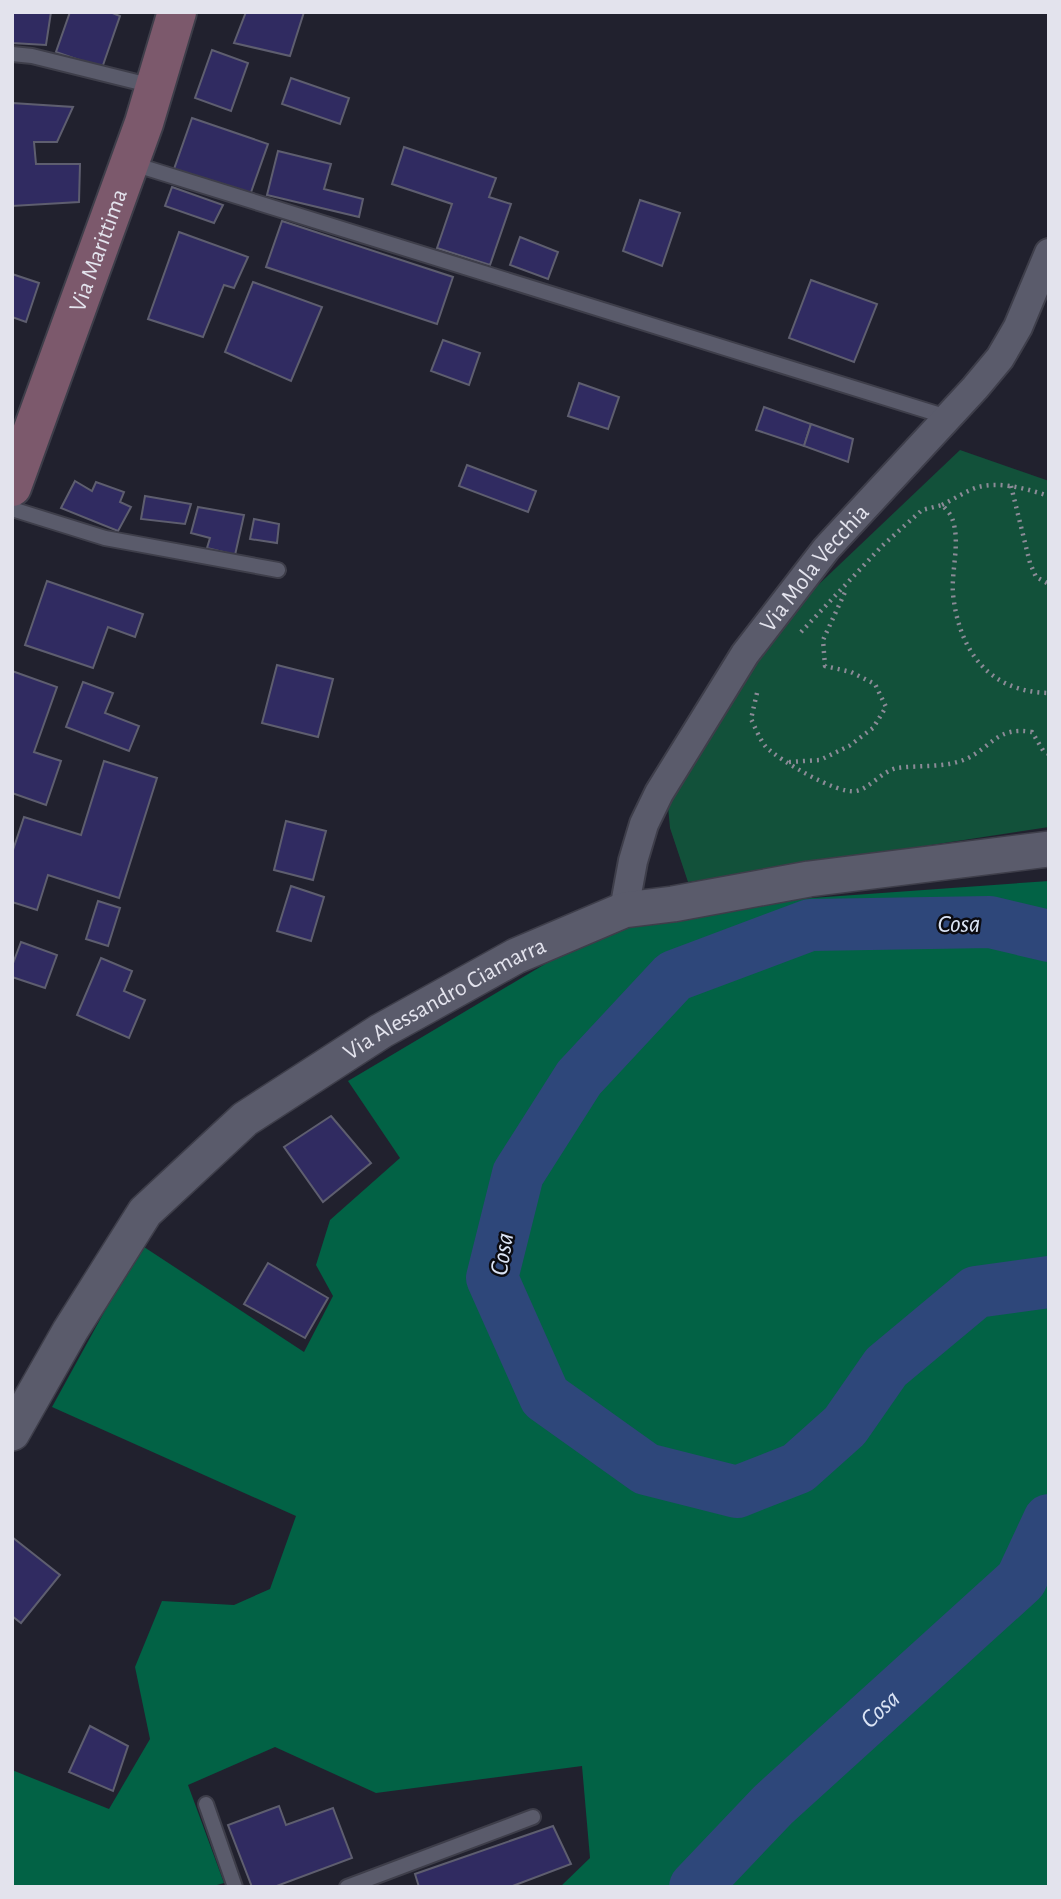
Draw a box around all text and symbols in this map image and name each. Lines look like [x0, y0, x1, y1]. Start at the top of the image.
street label: Via Marittima [66, 186, 132, 315]
street label: Via Mola Vecchia [756, 500, 874, 637]
water label: Cosa [938, 911, 980, 937]
street label: Via Alessandro Ciamarra [339, 934, 550, 1065]
water label: Cosa [486, 1231, 518, 1277]
water label: Cosa [856, 1685, 905, 1733]

